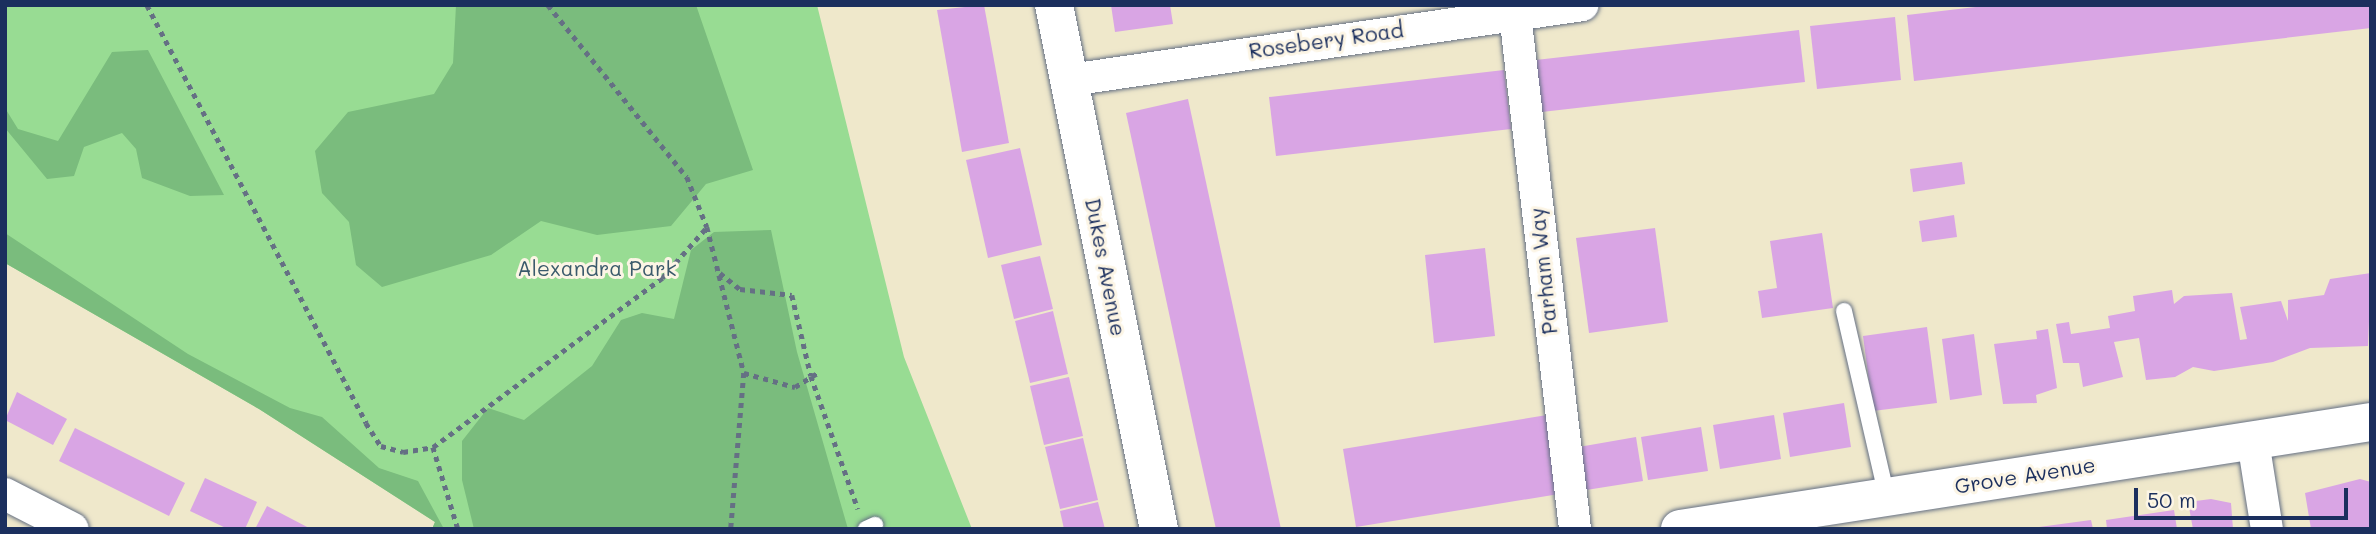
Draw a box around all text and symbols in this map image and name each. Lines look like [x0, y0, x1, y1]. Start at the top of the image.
street label: Rosebery Road [1247, 17, 1405, 63]
street label: Dukes Avenue [1080, 196, 1132, 338]
street label: Parham Way [1524, 206, 1562, 336]
park label: Alexandra Park [517, 255, 677, 281]
street label: Grove Avenue [1953, 451, 2097, 499]
scale bar [2138, 475, 2352, 518]
text: 50 m [2147, 486, 2196, 513]

